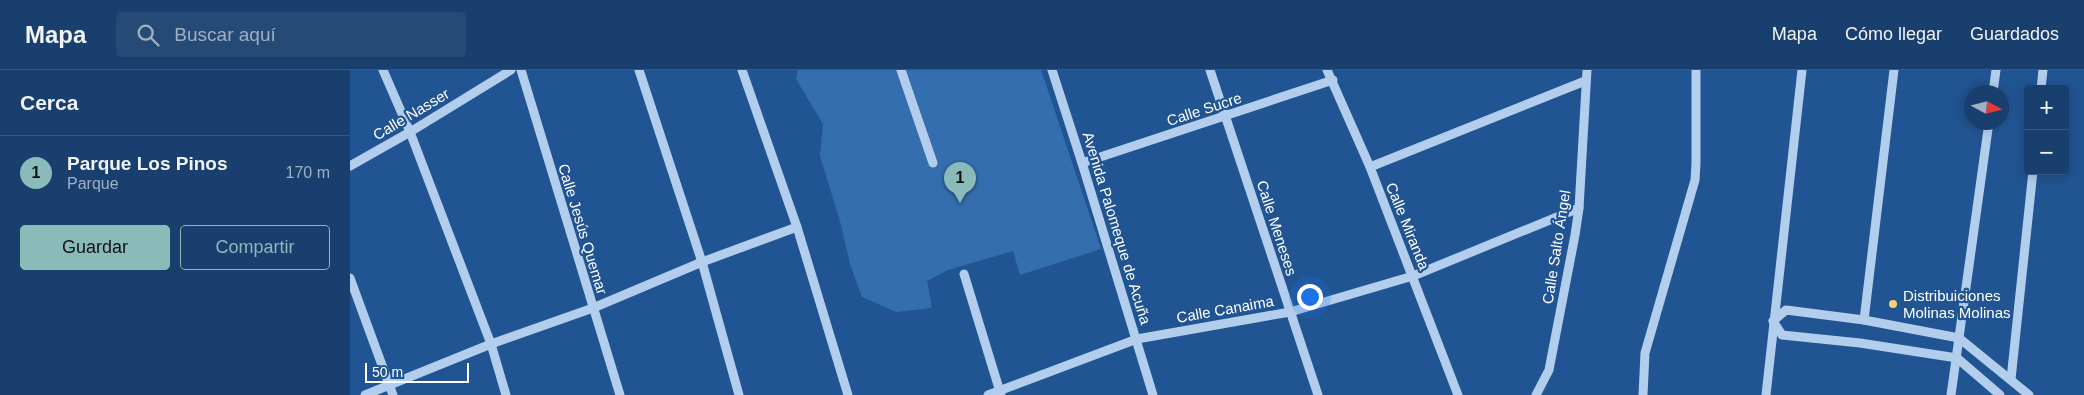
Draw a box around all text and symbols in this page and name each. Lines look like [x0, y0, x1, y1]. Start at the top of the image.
search box [116, 12, 466, 57]
text: Mapa [25, 21, 86, 48]
icon: search [134, 21, 162, 49]
text: Buscar aquí [174, 24, 276, 45]
text: Mapa [1772, 24, 1817, 44]
text: Cómo llegar [1845, 24, 1942, 44]
text: Guardados [1970, 24, 2059, 44]
street label: Calle Nasser [370, 85, 452, 143]
north arrow [1964, 85, 2009, 130]
map controls [2024, 85, 2069, 175]
button: + [2024, 85, 2069, 130]
street label: Calle Sucre [1164, 89, 1244, 129]
text: Cerca [20, 91, 78, 114]
street label: Avenida Palomeque de Acuña [1080, 130, 1155, 327]
button: − [2024, 130, 2069, 175]
text: Parque Los Pinos [67, 153, 227, 174]
street label: Calle Jesús Quemar [555, 162, 611, 296]
pin: 1 [944, 162, 976, 203]
text: 1 [32, 164, 40, 181]
text: 170 m [286, 164, 330, 181]
text: Parque [67, 175, 119, 192]
street label: Calle Meneses [1254, 178, 1300, 278]
street label: Calle Miranda [1383, 180, 1433, 273]
street label: Calle Salto Ángel [1539, 189, 1573, 305]
button: Guardar [20, 225, 170, 270]
button: Compartir [180, 225, 330, 270]
your location [1297, 284, 1323, 310]
place label: Distribuiciones Molinas Molinas [1903, 287, 2011, 321]
street label: Calle Canaima [1175, 292, 1276, 326]
marker: Distribuiciones Molinas Molinas [1887, 298, 1899, 310]
scale bar [365, 360, 469, 383]
text: 50 m [372, 364, 403, 380]

